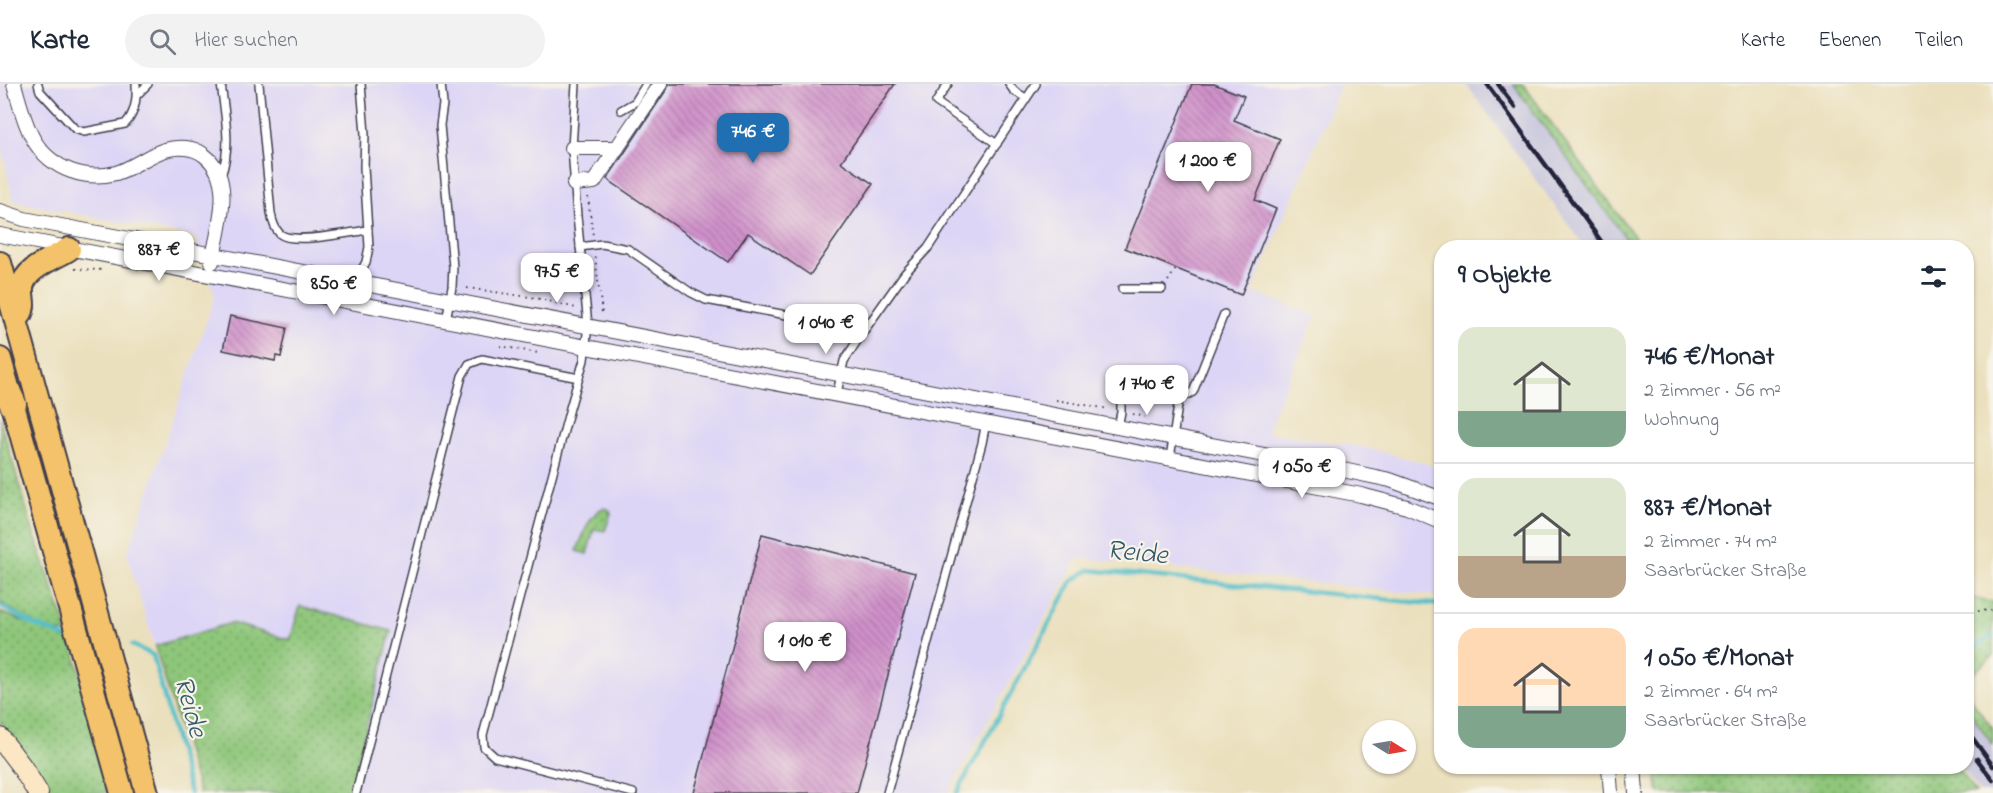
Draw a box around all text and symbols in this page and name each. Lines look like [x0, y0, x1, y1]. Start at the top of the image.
search box [125, 14, 545, 68]
text: Karte [30, 21, 89, 62]
icon: search [146, 25, 179, 58]
text: Hier suchen [194, 25, 298, 57]
text: Karte [1741, 26, 1785, 56]
text: Ebenen [1818, 26, 1881, 56]
text: Teilen [1914, 26, 1963, 56]
pin: 746 € [711, 113, 795, 164]
text: 746 € [731, 118, 775, 147]
pin: 1 200 € [1153, 142, 1263, 193]
text: 1 200 € [1179, 147, 1237, 176]
pin: 887 € [117, 231, 201, 282]
text: 887 € [138, 236, 180, 265]
pin: 975 € [515, 253, 599, 304]
text: 9 Objekte [1458, 257, 1551, 295]
text: 975 € [535, 258, 579, 287]
icon: filters [1917, 260, 1950, 293]
pin: 850 € [292, 265, 376, 316]
text: 850 € [311, 270, 357, 299]
pin: 1 040 € [771, 304, 881, 355]
text: 1 040 € [798, 309, 854, 338]
text: 746 €/Monat [1644, 339, 1774, 377]
icon: home [1506, 351, 1578, 423]
pin: 1 740 € [1092, 365, 1202, 416]
text: 1 740 € [1119, 370, 1175, 399]
text: 2 Zimmer · 56 m² [1644, 377, 1781, 406]
text: Wohnung [1644, 406, 1719, 435]
pin: 1 050 € [1247, 448, 1357, 499]
text: 1 050 € [1272, 453, 1332, 482]
text: 887 €/Monat [1644, 490, 1772, 528]
icon: home [1506, 502, 1578, 574]
text: 2 Zimmer · 74 m² [1644, 528, 1777, 557]
water label: Reide [1104, 530, 1171, 578]
text: Saarbrücker Straße [1644, 557, 1807, 586]
pin: 1 010 € [750, 622, 860, 673]
text: 1 010 € [778, 627, 832, 656]
text: 1 050 €/Monat [1644, 640, 1794, 678]
icon: home [1506, 652, 1578, 724]
water label: Reide [161, 672, 217, 743]
text: 2 Zimmer · 64 m² [1644, 678, 1778, 707]
text: Saarbrücker Straße [1644, 707, 1807, 736]
north arrow [1362, 720, 1416, 774]
map controls [1362, 720, 1416, 774]

